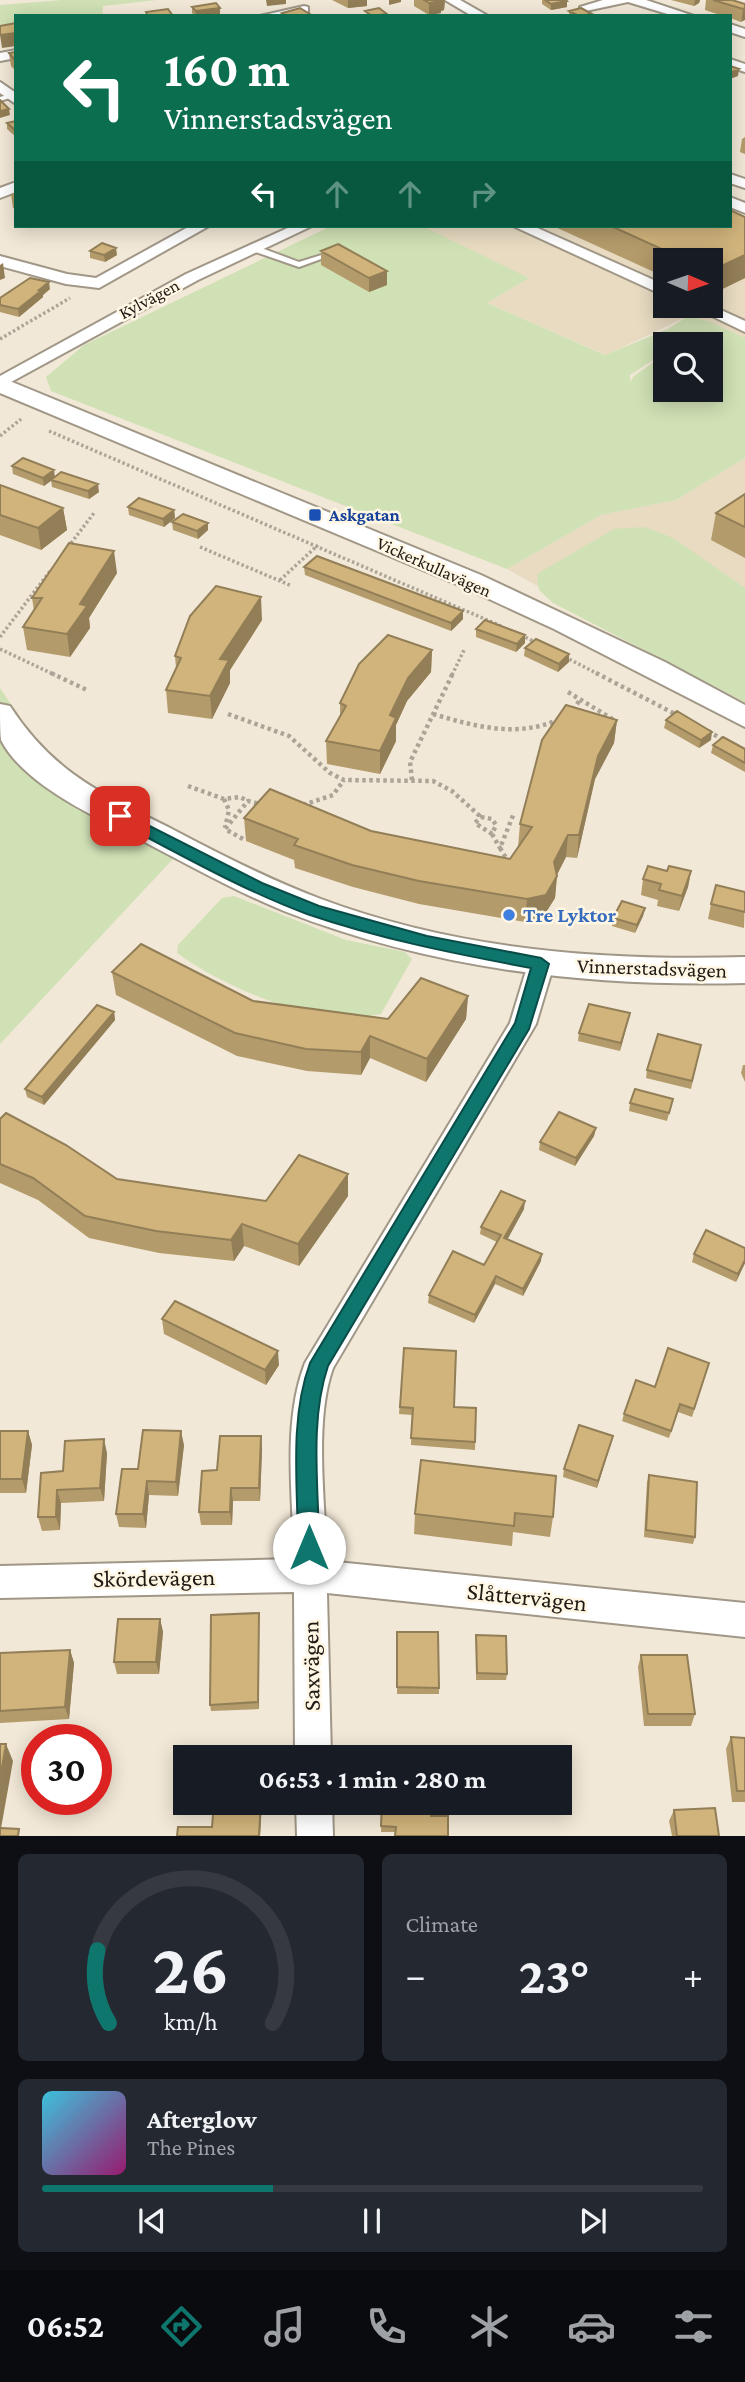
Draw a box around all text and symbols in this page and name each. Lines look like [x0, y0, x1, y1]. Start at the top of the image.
icon: left [49, 42, 140, 133]
text: 160 m [164, 42, 290, 97]
text: Vinnerstadsvägen [164, 100, 393, 136]
icon: left [245, 175, 283, 213]
icon: ahead [318, 175, 356, 213]
icon: ahead [391, 175, 429, 213]
icon: right [464, 175, 502, 213]
north arrow [653, 248, 723, 318]
map controls [653, 248, 723, 402]
street label: Kylvägen [115, 275, 183, 323]
button: search [653, 332, 723, 402]
place label: Askgatan [328, 505, 401, 525]
marker: Askgatan [307, 507, 323, 523]
street label: Vickerkullavägen [374, 533, 495, 601]
pin [90, 786, 150, 846]
icon: arrive [101, 797, 139, 835]
place label: Tre Lyktor [523, 903, 617, 927]
marker: Tre Lyktor [501, 907, 517, 923]
street label: Vinnerstadsvägen [577, 953, 727, 983]
position arrow [272, 1511, 346, 1585]
street label: Skördevägen [93, 1563, 216, 1592]
street label: Slåttervägen [466, 1577, 588, 1616]
street label: Saxvägen [296, 1621, 325, 1711]
speed limit sign: 30 [21, 1724, 112, 1815]
text: 06:53 · 1 min · 280 m [259, 1765, 486, 1794]
text: Climate [406, 1911, 478, 1937]
text: 26 [152, 1929, 229, 2010]
text: 23° [519, 1946, 590, 2004]
text: − [406, 1954, 426, 1996]
text: + [683, 1954, 703, 1996]
text: km/h [164, 2008, 218, 2035]
text: Afterglow [147, 2105, 257, 2134]
text: The Pines [147, 2134, 235, 2160]
icon: previous [133, 2202, 171, 2240]
icon: pause [353, 2202, 391, 2240]
icon: next [574, 2202, 612, 2240]
icon: directions [157, 2302, 206, 2351]
icon: music [260, 2302, 309, 2351]
icon: phone [362, 2302, 411, 2351]
icon: climate [465, 2302, 514, 2351]
icon: car [567, 2302, 616, 2351]
icon: filters [669, 2302, 718, 2351]
text: 06:52 [27, 2308, 104, 2344]

